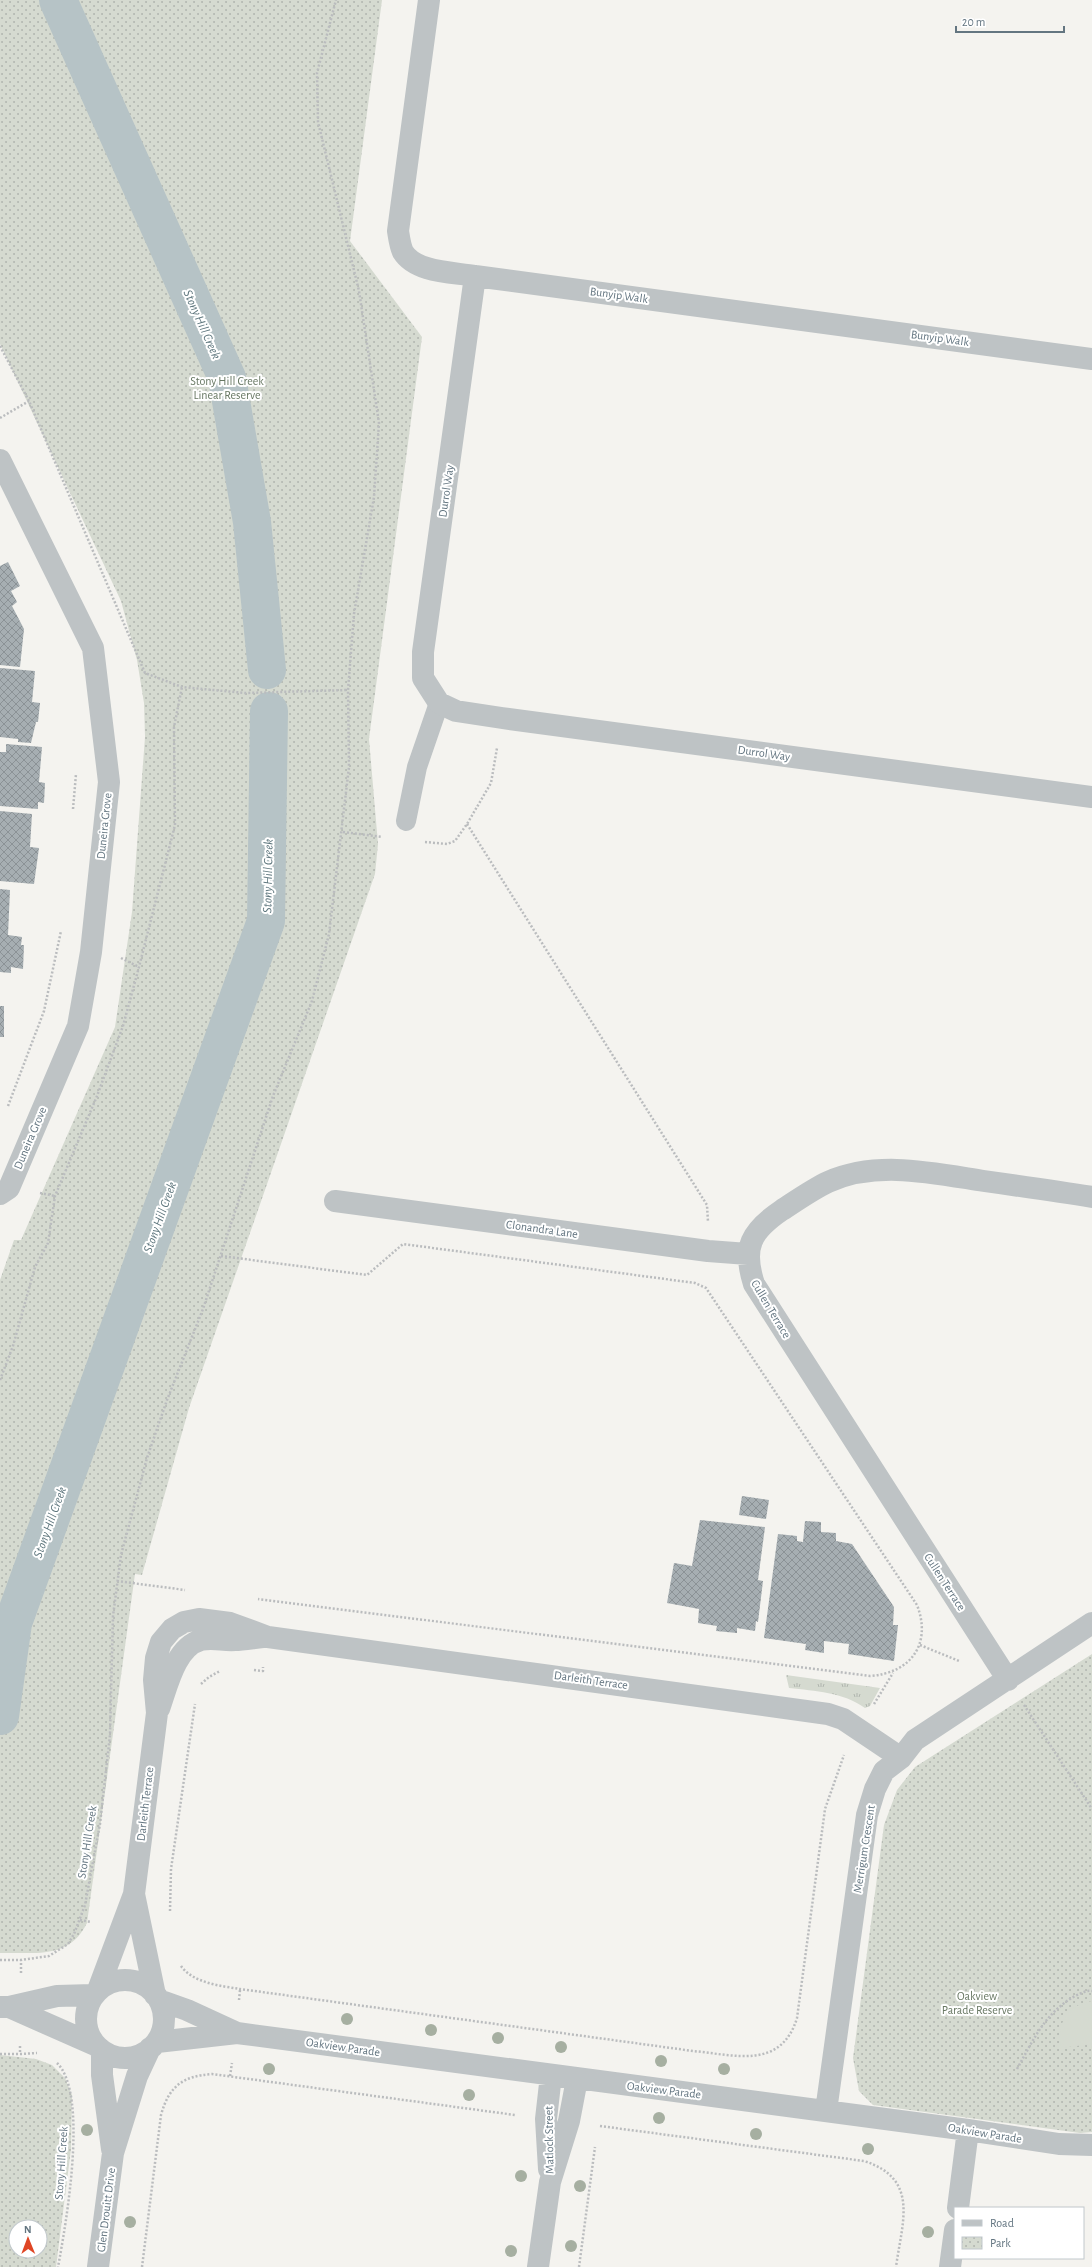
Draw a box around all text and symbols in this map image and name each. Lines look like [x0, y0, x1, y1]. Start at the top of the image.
scale bar [956, 8, 1064, 34]
text: 20 m [962, 16, 985, 28]
street label: Bunyip Walk [589, 285, 649, 306]
water label: Stony Hill Creek [181, 288, 223, 361]
street label: Bunyip Walk [910, 328, 970, 349]
park label: Stony Hill Creek Linear Reserve [190, 375, 264, 401]
street label: Durrol Way [436, 464, 457, 518]
street label: Durrol Way [737, 743, 791, 764]
street label: Duneira Grove [95, 792, 113, 860]
water label: Stony Hill Creek [261, 839, 276, 913]
street label: Duneira Grove [11, 1105, 49, 1171]
water label: Stony Hill Creek [142, 1180, 179, 1255]
street label: Clonandra Lane [505, 1218, 579, 1240]
street label: Cullen Terrace [749, 1278, 793, 1340]
water label: Stony Hill Creek [32, 1485, 69, 1560]
street label: Cullen Terrace [922, 1551, 968, 1613]
street label: Darleith Terrace [553, 1669, 629, 1691]
street label: Darleith Terrace [135, 1766, 155, 1842]
street label: Stony Hill Creek [75, 1804, 100, 1879]
street label: Merrigum Crescent [851, 1804, 877, 1894]
park label: Oakview Parade Reserve [942, 1990, 1012, 2016]
street label: Oakview Parade [305, 2036, 381, 2058]
street label: Oakview Parade [626, 2079, 702, 2101]
street label: Matlock Street [542, 2106, 556, 2174]
street label: Oakview Parade [947, 2121, 1023, 2145]
street label: Stony Hill Creek [52, 2125, 71, 2200]
street label: Glen Drouitt Drive [95, 2167, 117, 2253]
legend [954, 2207, 1084, 2259]
text: Road [990, 2217, 1014, 2229]
north arrow [8, 2219, 48, 2259]
text: N [24, 2224, 32, 2235]
text: Park [990, 2237, 1011, 2249]

